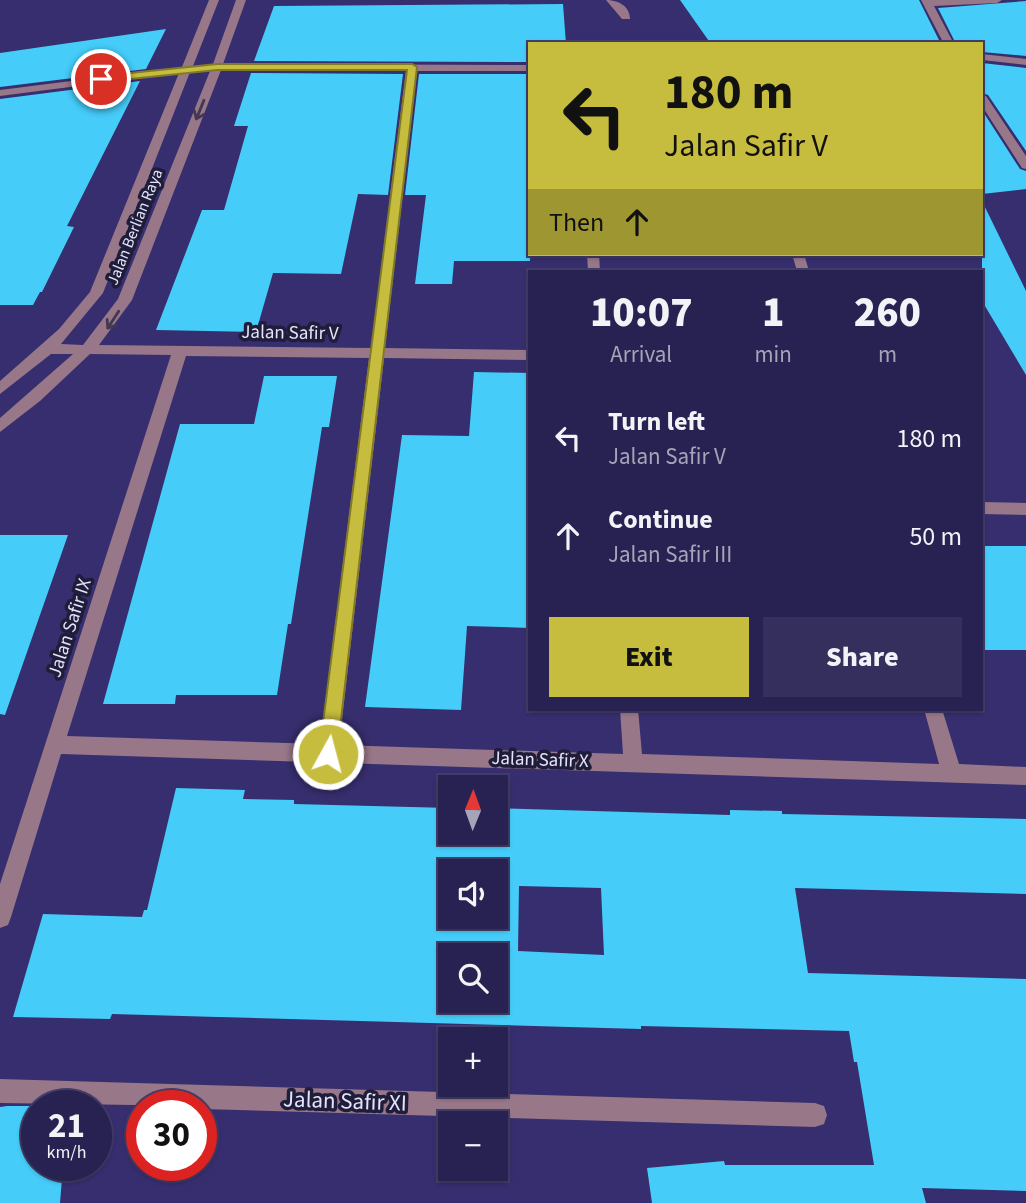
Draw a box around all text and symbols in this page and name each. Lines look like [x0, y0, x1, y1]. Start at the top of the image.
pin [71, 49, 131, 109]
text: 180 m [664, 58, 793, 128]
icon: arrive [82, 60, 120, 98]
icon: left [549, 70, 640, 161]
one-way arrow [193, 99, 206, 120]
text: Jalan Safir V [664, 123, 828, 169]
street label: Jalan Berlian Raya [102, 166, 168, 288]
icon: ahead [618, 203, 656, 241]
text: Then [549, 204, 604, 241]
text: 10:07 [590, 283, 693, 343]
text: 1 [762, 283, 784, 343]
text: 260 [854, 283, 921, 343]
one-way arrow [105, 309, 119, 329]
street label: Jalan Safir V [241, 319, 339, 347]
text: Arrival [610, 338, 672, 371]
text: min [755, 338, 792, 371]
text: m [878, 338, 897, 371]
text: Turn left [608, 403, 705, 440]
icon: left [549, 419, 587, 457]
text: 180 m [896, 420, 962, 457]
text: Jalan Safir V [608, 440, 726, 473]
text: Continue [608, 501, 713, 538]
icon: ahead [549, 517, 587, 555]
text: 50 m [909, 518, 962, 555]
text: Jalan Safir III [608, 538, 732, 571]
street label: Jalan Safir IX [41, 575, 99, 681]
button: Exit [549, 617, 749, 697]
button: Share [763, 617, 962, 697]
position arrow [291, 717, 365, 791]
street label: Jalan Safir X [491, 745, 589, 775]
north arrow [438, 775, 508, 845]
map controls [438, 775, 508, 1181]
button: sound [438, 859, 508, 929]
button: search [438, 943, 508, 1013]
button: + [438, 1027, 508, 1097]
street label: Jalan Safir XI [282, 1082, 408, 1120]
speed limit sign: 30 [126, 1090, 217, 1181]
text: 21 [48, 1101, 85, 1151]
button: − [438, 1111, 508, 1181]
text: km/h [47, 1140, 86, 1165]

